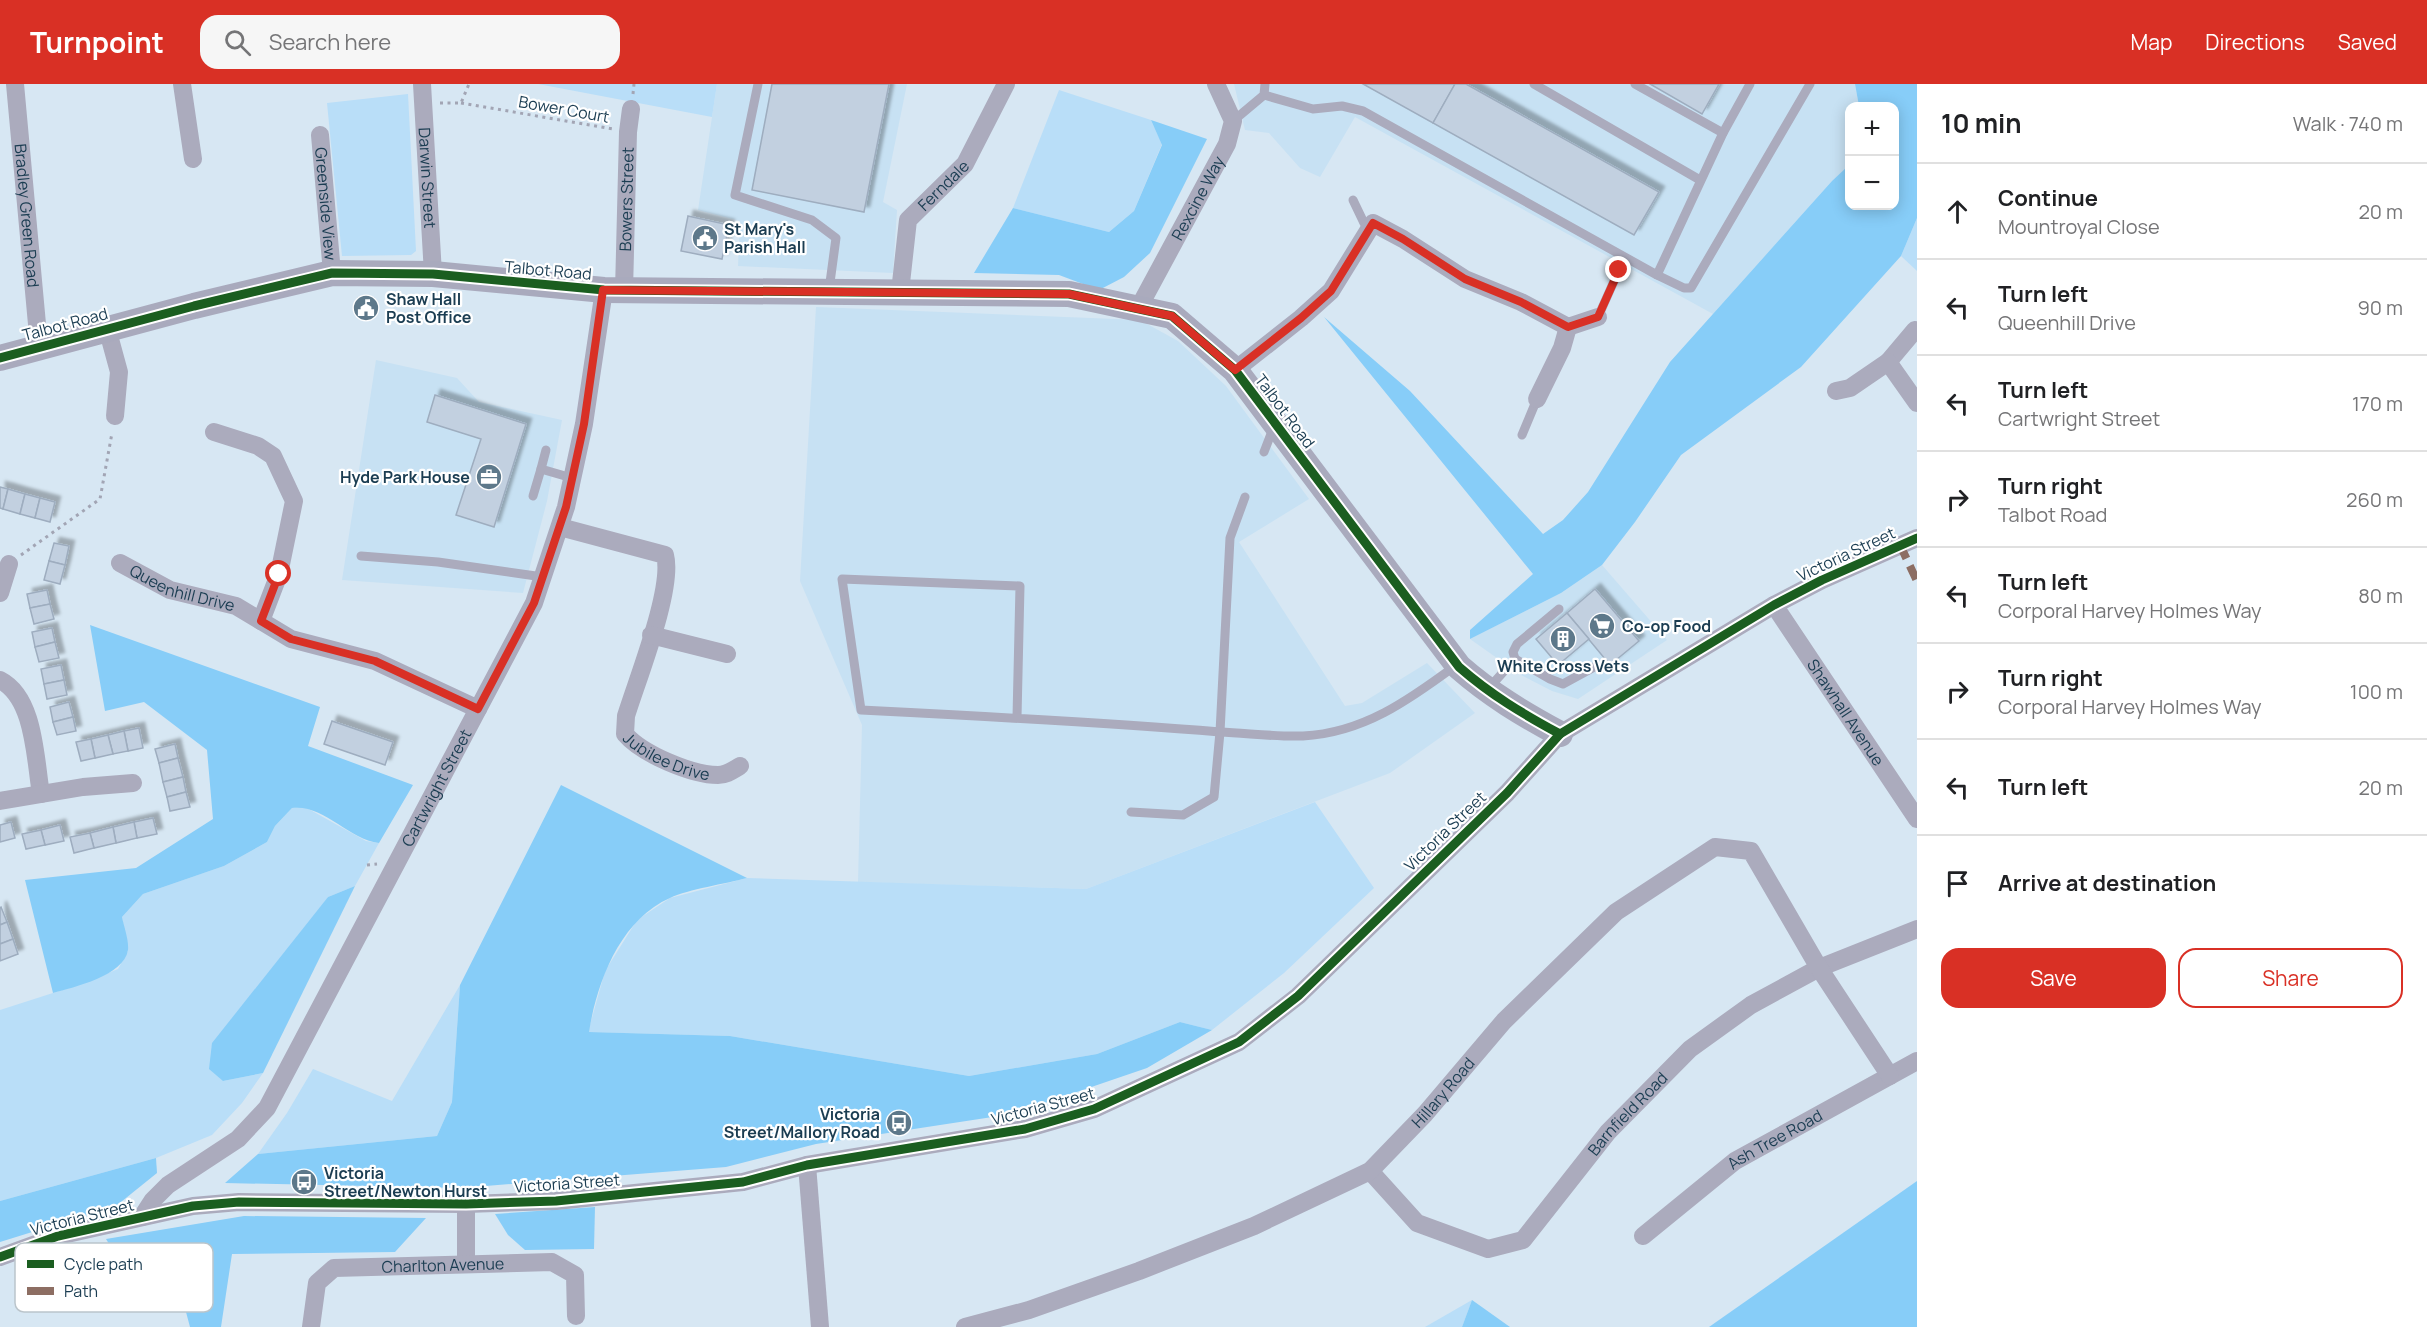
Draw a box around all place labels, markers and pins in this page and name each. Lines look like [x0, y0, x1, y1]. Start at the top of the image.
place label: St Mary's Parish Hall [724, 218, 806, 258]
public building icon: St Mary's Parish Hall [690, 223, 720, 253]
place label: Shaw Hall Post Office [386, 288, 472, 328]
public building icon: Shaw Hall Post Office [351, 293, 381, 323]
office icon: Hyde Park House [474, 462, 504, 492]
place label: Hyde Park House [340, 466, 470, 488]
supermarket icon: Co-op Food [1587, 611, 1617, 641]
place label: Co-op Food [1622, 615, 1711, 637]
building icon: White Cross Vets [1548, 624, 1578, 654]
place label: White Cross Vets [1497, 655, 1629, 677]
place label: Victoria Street/Mallory Road [724, 1103, 880, 1143]
bus stop icon: Victoria Street/Mallory Road [884, 1108, 914, 1138]
place label: Victoria Street/Newton Hurst [324, 1162, 487, 1202]
bus stop icon: Victoria Street/Newton Hurst [289, 1167, 319, 1197]

